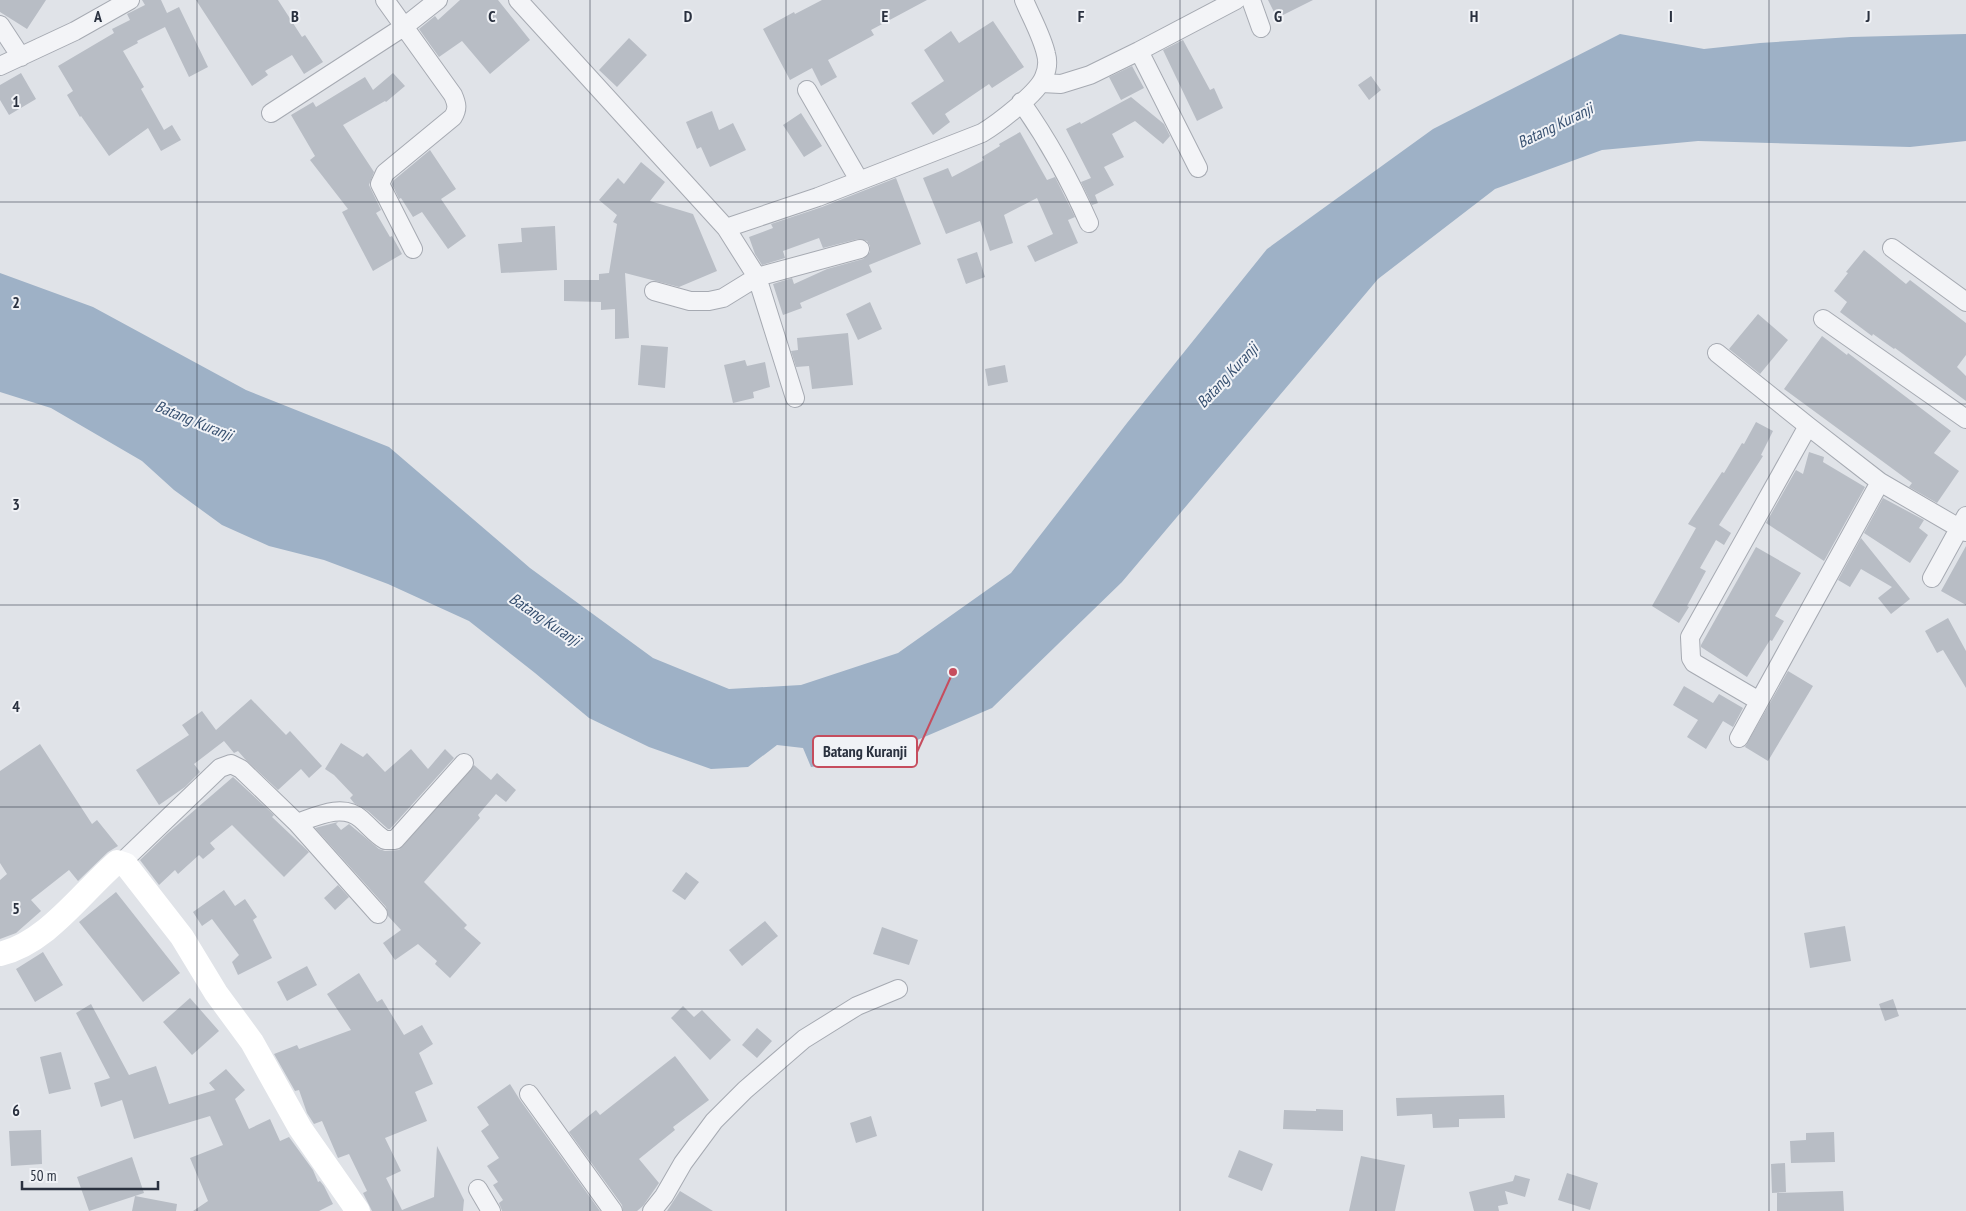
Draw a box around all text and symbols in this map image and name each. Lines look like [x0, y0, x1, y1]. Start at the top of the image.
text: A [93, 6, 103, 26]
text: B [291, 6, 299, 26]
text: C [488, 6, 496, 26]
text: D [684, 6, 693, 26]
text: E [882, 6, 889, 26]
text: F [1078, 6, 1085, 26]
text: G [1274, 6, 1282, 26]
text: H [1470, 6, 1478, 26]
text: I [1669, 6, 1673, 26]
text: J [1865, 6, 1870, 26]
text: 1 [12, 91, 20, 111]
water label: Batang Kuranji [1514, 97, 1598, 152]
text: 2 [12, 292, 20, 312]
water label: Batang Kuranji [1192, 337, 1264, 412]
water label: Batang Kuranji [153, 396, 238, 445]
text: 3 [12, 494, 20, 514]
water label: Batang Kuranji [506, 588, 586, 651]
text: 4 [12, 696, 20, 716]
callout: Batang Kuranji [813, 736, 917, 767]
text: Batang Kuranji [823, 741, 907, 761]
text: 5 [12, 898, 20, 918]
text: 6 [12, 1100, 20, 1120]
scale bar [22, 1158, 159, 1190]
text: 50 m [30, 1166, 56, 1185]

